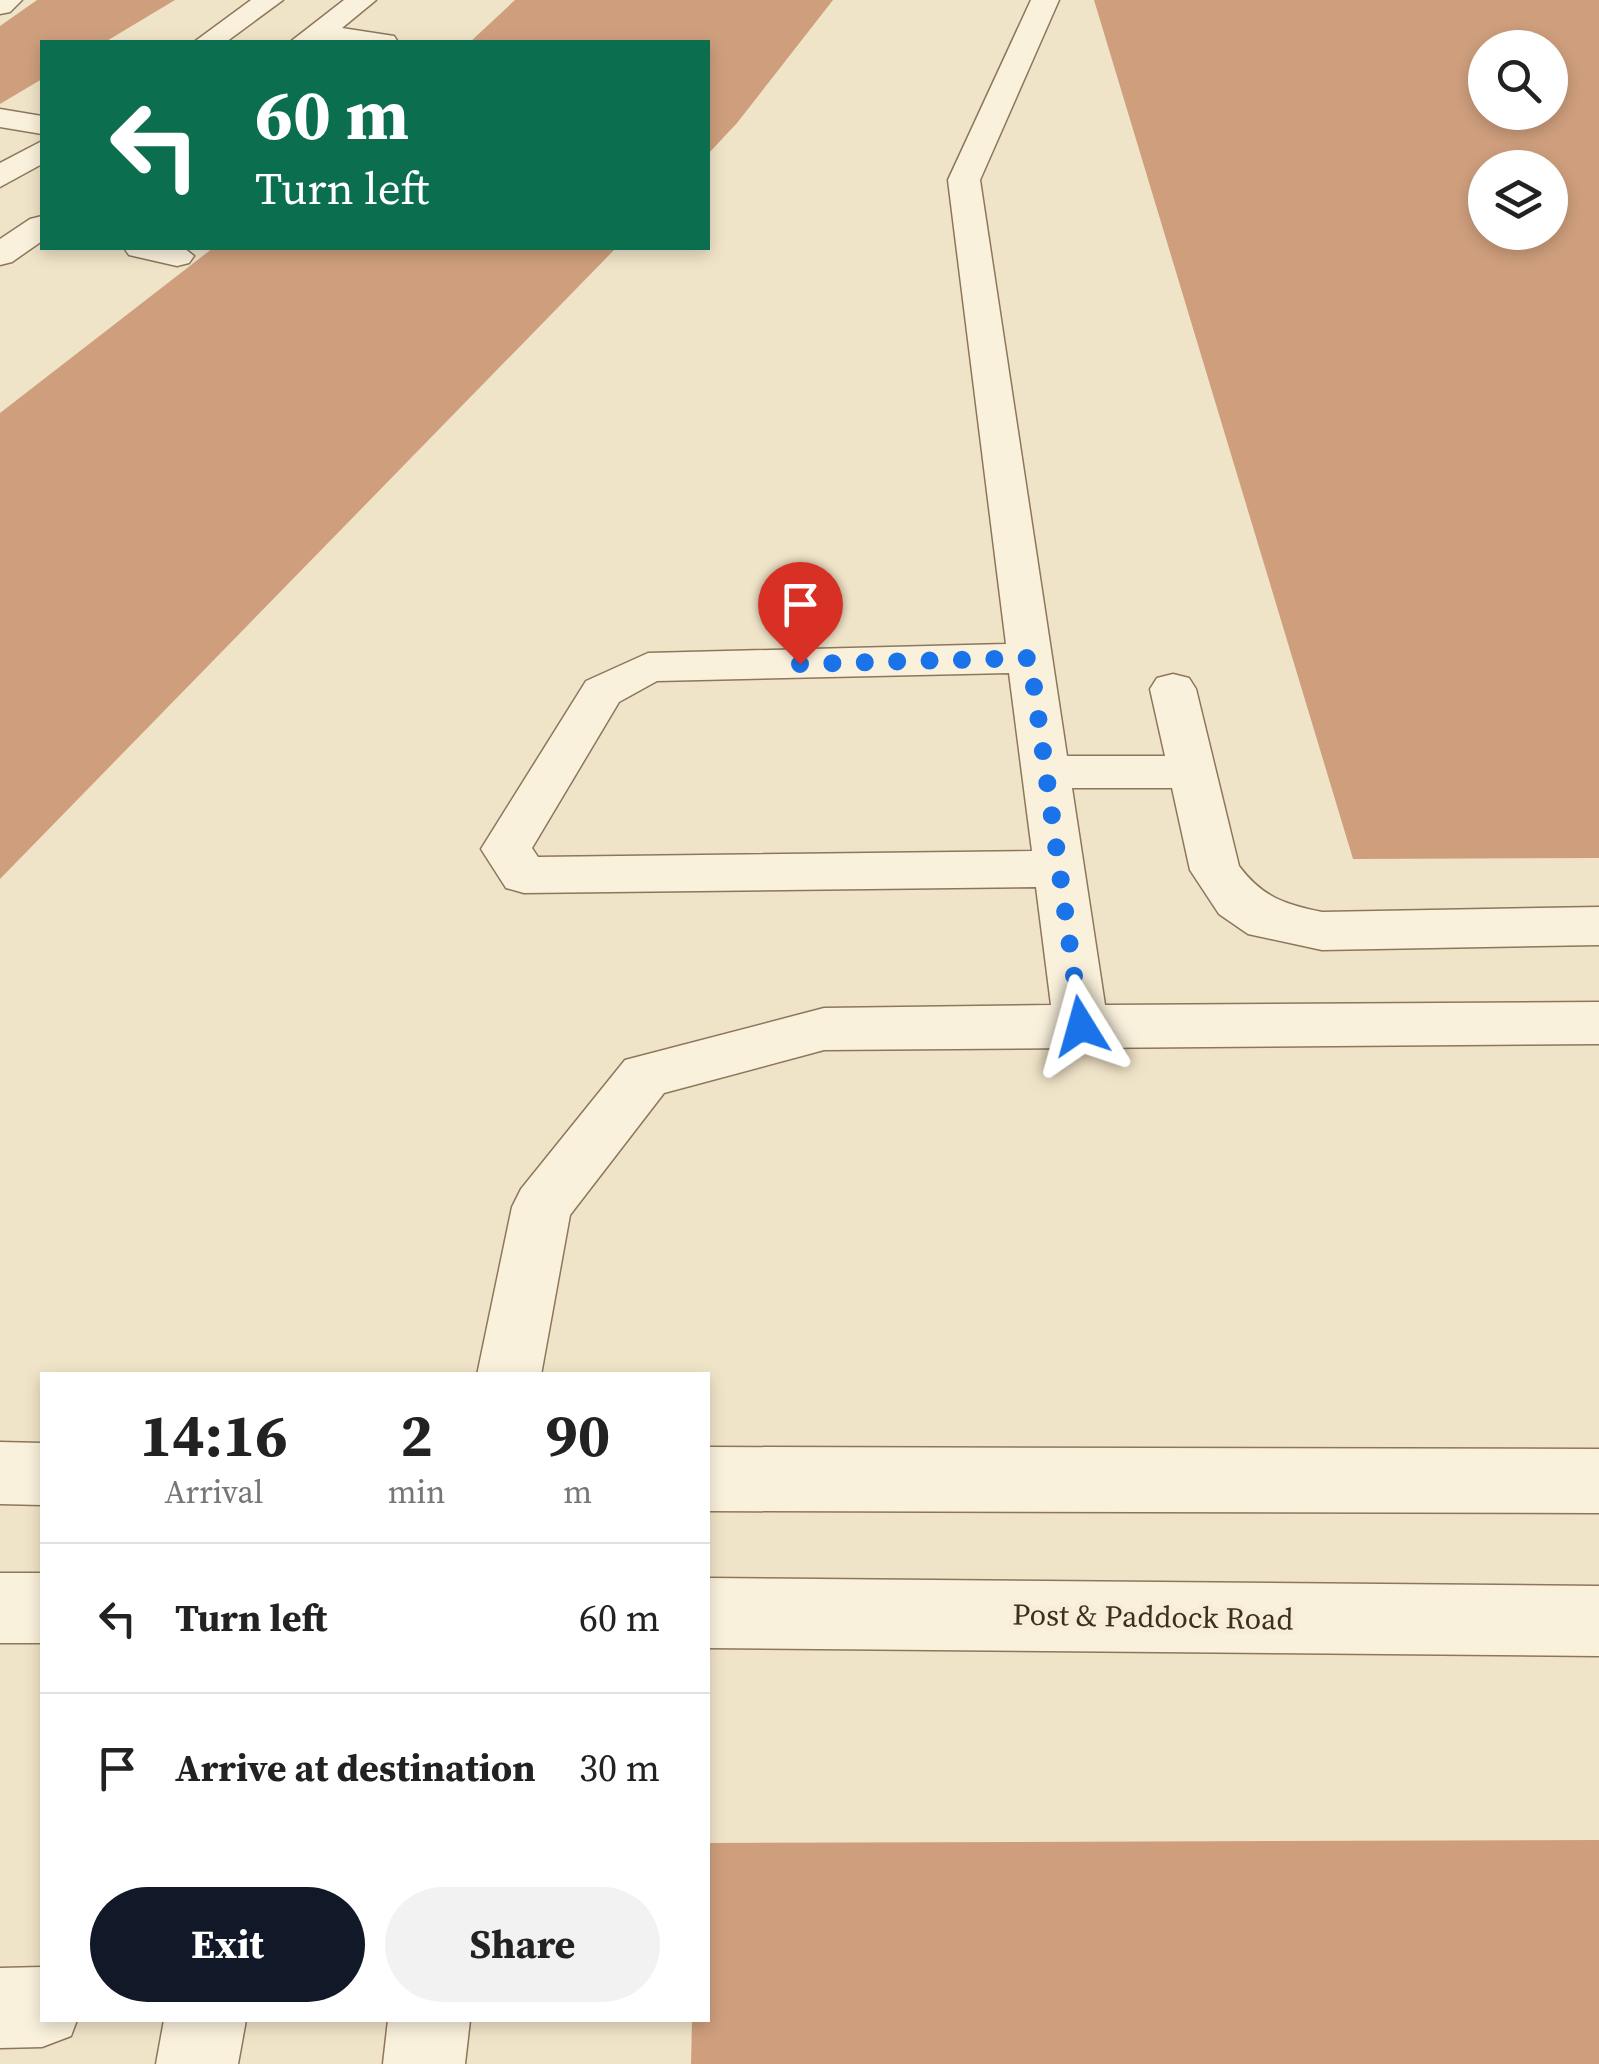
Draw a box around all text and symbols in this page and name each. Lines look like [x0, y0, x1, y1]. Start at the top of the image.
map controls [1468, 30, 1568, 250]
button: search [1468, 30, 1568, 130]
text: 60 m [255, 66, 409, 162]
icon: left [90, 80, 220, 210]
button: layers [1468, 150, 1568, 250]
text: Turn left [255, 157, 429, 219]
pin [758, 562, 843, 665]
icon: arrive [773, 577, 828, 632]
position arrow [1029, 974, 1133, 1078]
text: 14:16 [140, 1394, 288, 1476]
text: 2 [400, 1394, 433, 1476]
text: 90 [545, 1394, 610, 1476]
text: Arrival [164, 1470, 263, 1514]
text: min [388, 1470, 445, 1514]
text: m [563, 1470, 592, 1514]
icon: left [90, 1591, 145, 1646]
text: Turn left [175, 1592, 327, 1644]
text: 60 m [579, 1592, 660, 1644]
street label: Post & Paddock Road [1012, 1594, 1294, 1639]
icon: arrive [90, 1741, 145, 1796]
text: Arrive at destination [175, 1742, 536, 1794]
text: 30 m [579, 1742, 660, 1794]
button: Exit [90, 1887, 365, 2002]
button: Share [385, 1887, 660, 2002]

